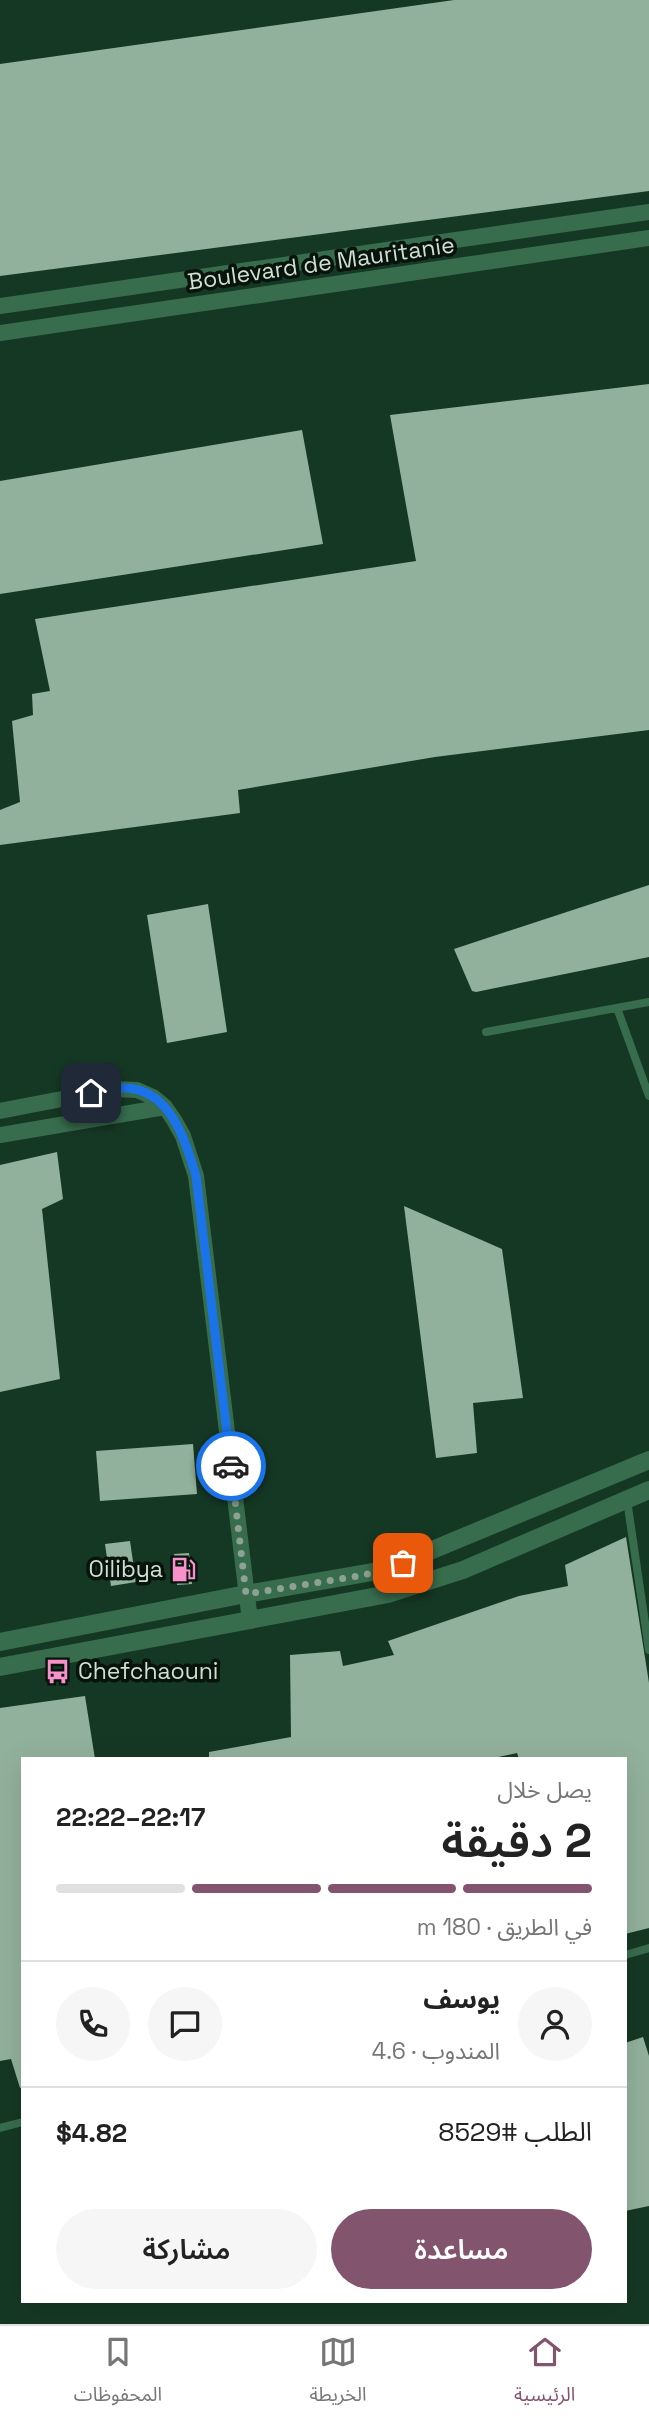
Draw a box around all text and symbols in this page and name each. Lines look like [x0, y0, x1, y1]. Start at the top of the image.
street label: Boulevard de Mauritanie [186, 229, 456, 297]
pin [61, 1063, 121, 1123]
icon: home [72, 1074, 110, 1112]
courier [196, 1431, 266, 1501]
icon: car [212, 1447, 250, 1485]
pin [373, 1533, 433, 1593]
icon: bag [384, 1544, 422, 1582]
place label: Oilibya [89, 1554, 163, 1584]
fuel station icon: Oilibya [169, 1555, 197, 1583]
place label: Chefchaouni [78, 1656, 218, 1686]
bus stop icon: Chefchaouni [44, 1657, 72, 1685]
text: يصل خلال [497, 1775, 592, 1805]
text: 22:17–22:22 [56, 1800, 206, 1834]
text: 2 دقيقة [441, 1812, 592, 1870]
text: في الطريق · 180 m [417, 1912, 592, 1942]
text: يوسف [423, 1982, 500, 2016]
button: phone [56, 1987, 130, 2061]
button: chat [148, 1987, 222, 2061]
button: person [518, 1987, 592, 2061]
text: المندوب · 4.6 [372, 2036, 500, 2066]
text: الطلب #8529 [438, 2115, 592, 2149]
text: $4.82 [56, 2116, 127, 2150]
button: مشاركة [56, 2209, 317, 2289]
button: مساعدة [331, 2209, 592, 2289]
tab: المحفوظات [74, 2333, 162, 2415]
tab: الخريطة [310, 2333, 367, 2415]
tab: الرئيسية [514, 2333, 575, 2415]

